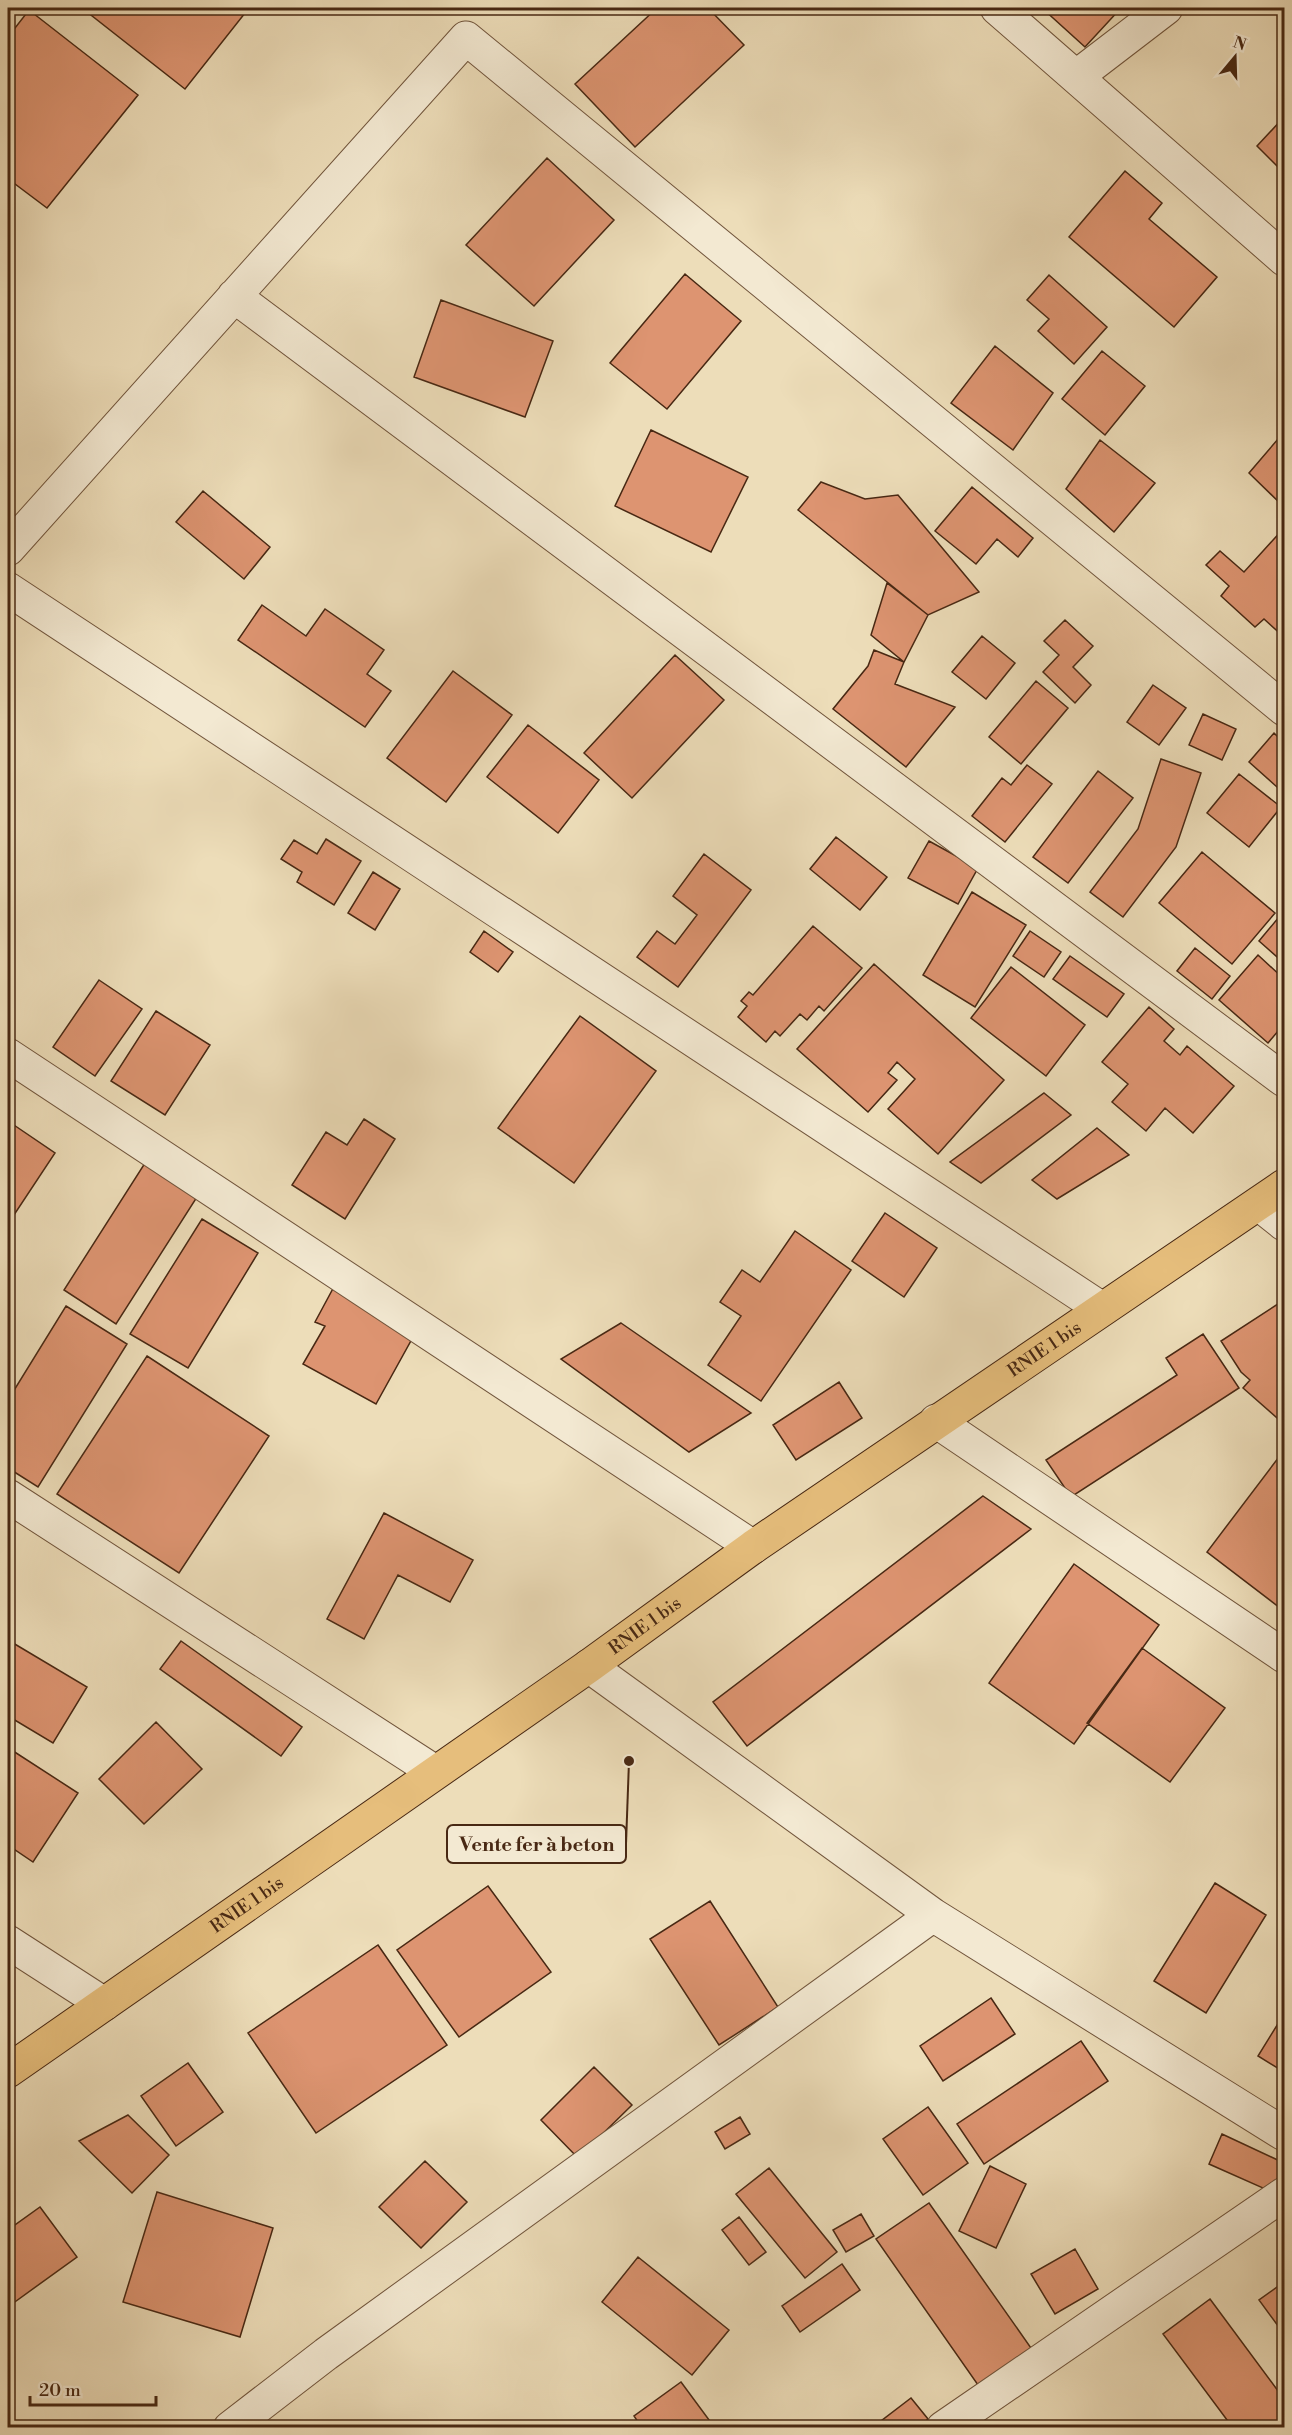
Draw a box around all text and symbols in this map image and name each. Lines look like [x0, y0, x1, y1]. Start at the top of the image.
north arrow [1205, 27, 1265, 87]
text: N [1230, 32, 1249, 55]
street label: RNIE 1 bis [1003, 1316, 1086, 1382]
street label: RNIE 1 bis [604, 1591, 686, 1660]
callout: Vente fer à beton [447, 1825, 626, 1863]
text: Vente fer à beton [458, 1833, 615, 1858]
street label: RNIE 1 bis [206, 1871, 288, 1938]
scale bar [30, 2369, 156, 2407]
text: 20 m [39, 2379, 81, 2402]

